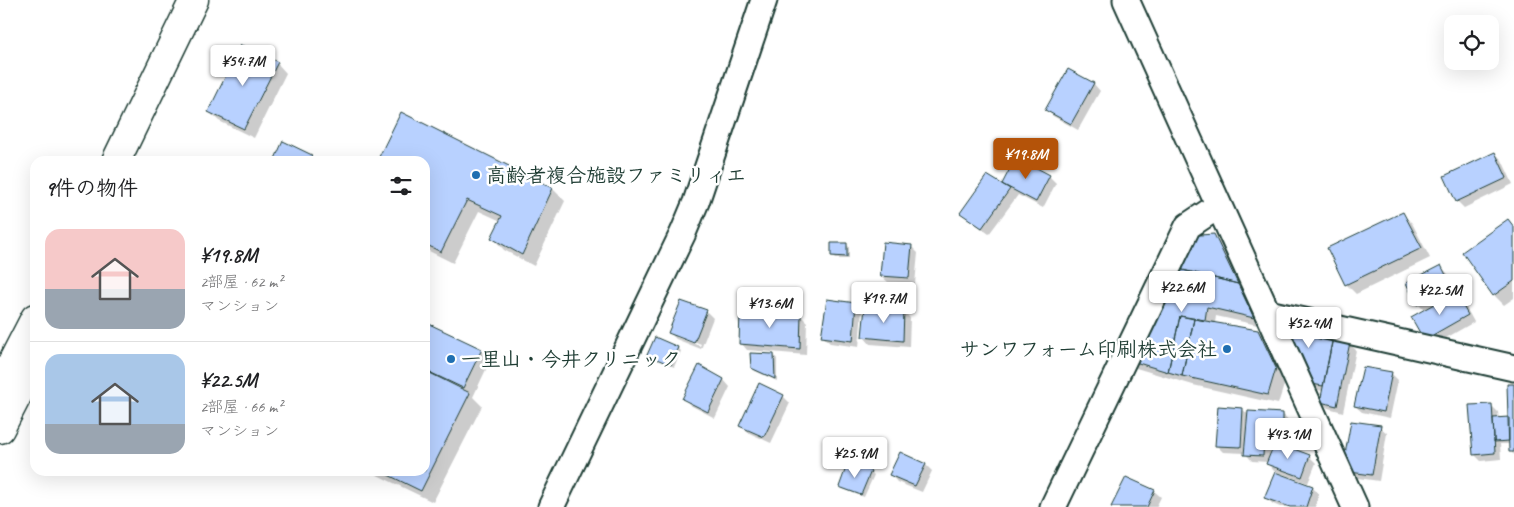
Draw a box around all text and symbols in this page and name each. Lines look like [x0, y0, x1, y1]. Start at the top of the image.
map controls [1444, 15, 1499, 70]
button: locate [1444, 15, 1499, 70]
pin: ¥54.7M [202, 44, 284, 87]
text: ¥54.7M [221, 51, 265, 71]
pin: ¥19.8M [985, 138, 1067, 180]
text: ¥19.8M [1004, 144, 1048, 164]
place label: 高齢者複合施設ファミリィエ [486, 163, 746, 188]
marker: 高齢者複合施設ファミリィエ [470, 169, 482, 181]
icon: filters [387, 172, 415, 200]
text: 9件の物件 [45, 175, 138, 201]
text: ¥19.8M [200, 242, 257, 268]
icon: home [85, 249, 145, 309]
pin: ¥22.6M [1141, 270, 1223, 313]
text: 2部屋 · 62 m² [200, 272, 282, 292]
pin: ¥22.5M [1399, 274, 1481, 316]
text: ¥22.6M [1160, 277, 1204, 297]
text: ¥22.5M [1418, 280, 1462, 300]
pin: ¥19.7M [843, 282, 925, 324]
pin: ¥13.6M [729, 286, 811, 329]
text: ¥19.7M [862, 288, 906, 308]
text: ¥13.6M [748, 293, 792, 313]
text: マンション [200, 296, 279, 316]
pin: ¥52.4M [1268, 306, 1350, 349]
text: ¥52.4M [1287, 313, 1331, 333]
place label: サンワフォーム印刷株式会社 [959, 337, 1217, 362]
marker: サンワフォーム印刷株式会社 [1221, 343, 1233, 355]
place label: 一里山・今井クリニック [461, 347, 681, 372]
marker: 一里山・今井クリニック [445, 353, 457, 365]
text: ¥22.5M [200, 367, 257, 393]
icon: home [85, 374, 145, 434]
text: 2部屋 · 66 m² [200, 397, 282, 417]
pin: ¥43.1M [1247, 418, 1329, 460]
text: マンション [200, 421, 279, 441]
text: ¥43.1M [1266, 424, 1310, 444]
pin: ¥25.9M [814, 436, 896, 479]
text: ¥25.9M [833, 443, 877, 463]

